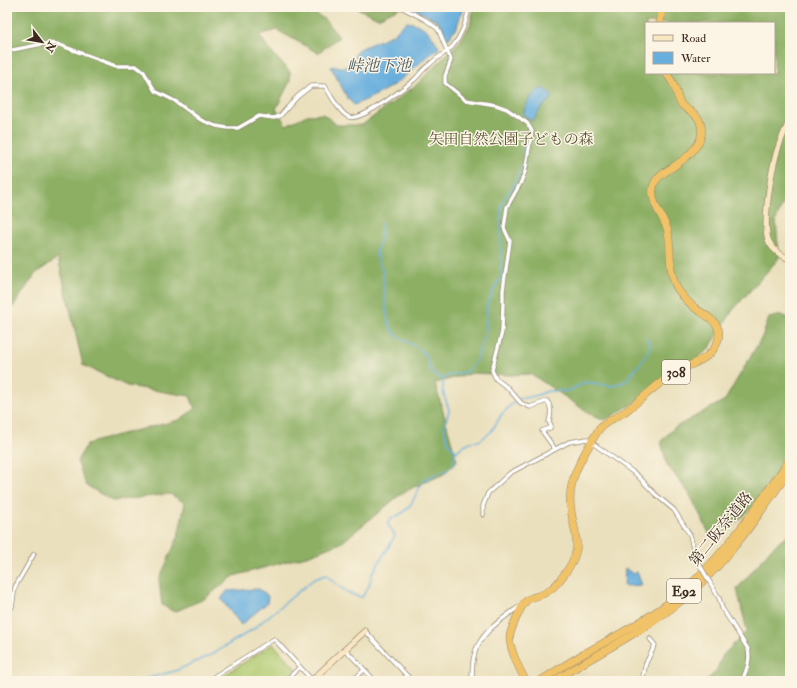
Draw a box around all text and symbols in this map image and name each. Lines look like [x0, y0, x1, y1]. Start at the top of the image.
north arrow [22, 22, 62, 62]
legend [645, 22, 775, 74]
text: Road [681, 31, 706, 46]
text: N [41, 38, 59, 55]
text: Water [680, 51, 711, 66]
water label: 峠池下池 [347, 56, 413, 76]
park label: 矢田自然公園子どもの森 [428, 130, 594, 149]
road number: 308 [662, 360, 690, 384]
street label: 第二阪奈道路 [685, 488, 757, 570]
road number: E92 [667, 579, 701, 603]

